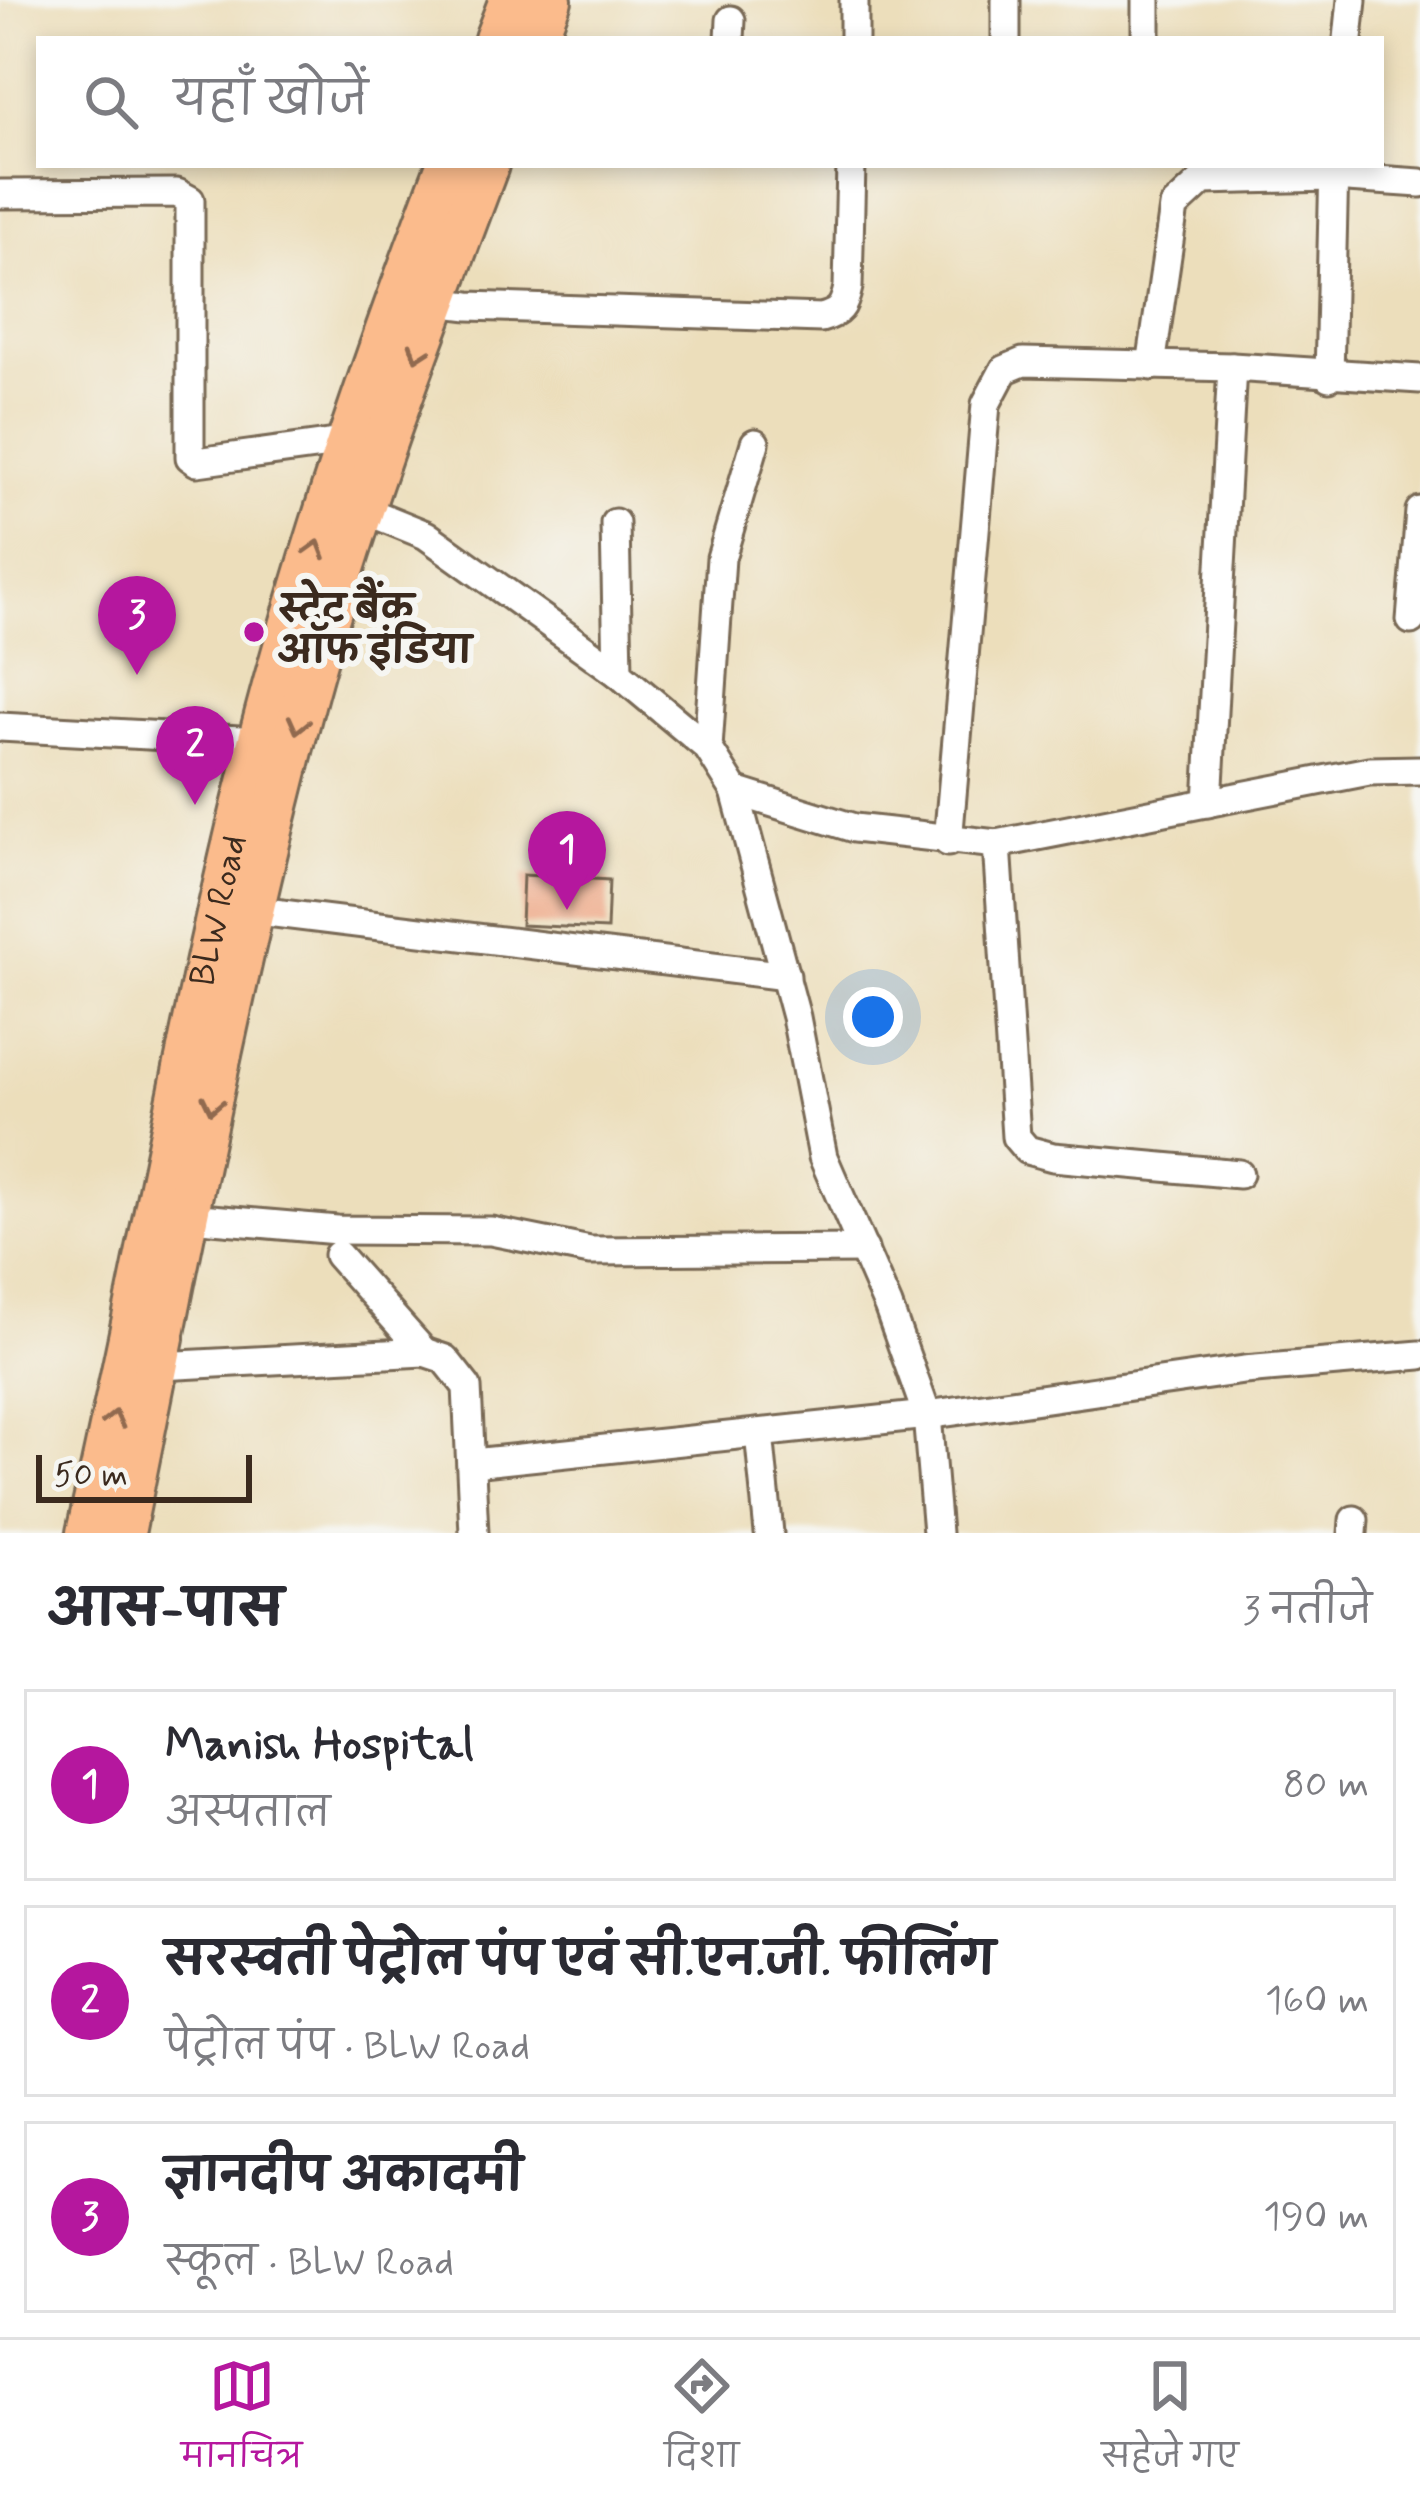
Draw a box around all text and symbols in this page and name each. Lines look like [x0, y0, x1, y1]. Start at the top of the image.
search box [36, 36, 1384, 168]
icon: search [78, 69, 144, 135]
text: यहाँ खोजें [174, 72, 368, 131]
one-way arrow [407, 342, 432, 363]
one-way arrow [302, 539, 327, 560]
pin: 3 [98, 576, 176, 675]
place label: स्टेट बैंक ऑफ इंडिया [278, 576, 475, 676]
marker: स्टेट बैंक ऑफ इंडिया [241, 619, 267, 645]
pin: 2 [156, 706, 234, 805]
one-way arrow [287, 714, 312, 734]
pin: 1 [528, 811, 606, 910]
street label: BLW Road [179, 830, 259, 991]
your location [843, 987, 903, 1047]
one-way arrow [200, 1094, 226, 1114]
one-way arrow [100, 1409, 125, 1429]
scale bar [36, 1449, 252, 1502]
text: 50 m [54, 1454, 128, 1498]
text: आस-पास [48, 1578, 283, 1644]
text: 3 नतीजे [1243, 1586, 1372, 1637]
text: Manish Hospital [165, 1716, 474, 1775]
text: 1 [81, 1760, 99, 1811]
text: 80 m [1283, 1760, 1369, 1811]
text: अस्पताल [165, 1789, 331, 1840]
text: सरस्वती पेट्रोल पंप एवं सी.एन.जी. फीलिंग [165, 1932, 995, 1991]
text: 2 [80, 1976, 100, 2027]
text: 160 m [1265, 1976, 1369, 2027]
text: पेट्रोल पंप · BLW Road [165, 2022, 530, 2073]
text: ज्ञानदीप अकादमी [165, 2148, 523, 2207]
text: 3 [81, 2192, 99, 2243]
text: 190 m [1263, 2192, 1369, 2243]
text: स्कूल · BLW Road [165, 2238, 454, 2289]
tab: मानचित्र [181, 2353, 302, 2492]
tab: दिशा [664, 2353, 739, 2492]
tab: सहेजे गए [1101, 2353, 1239, 2492]

